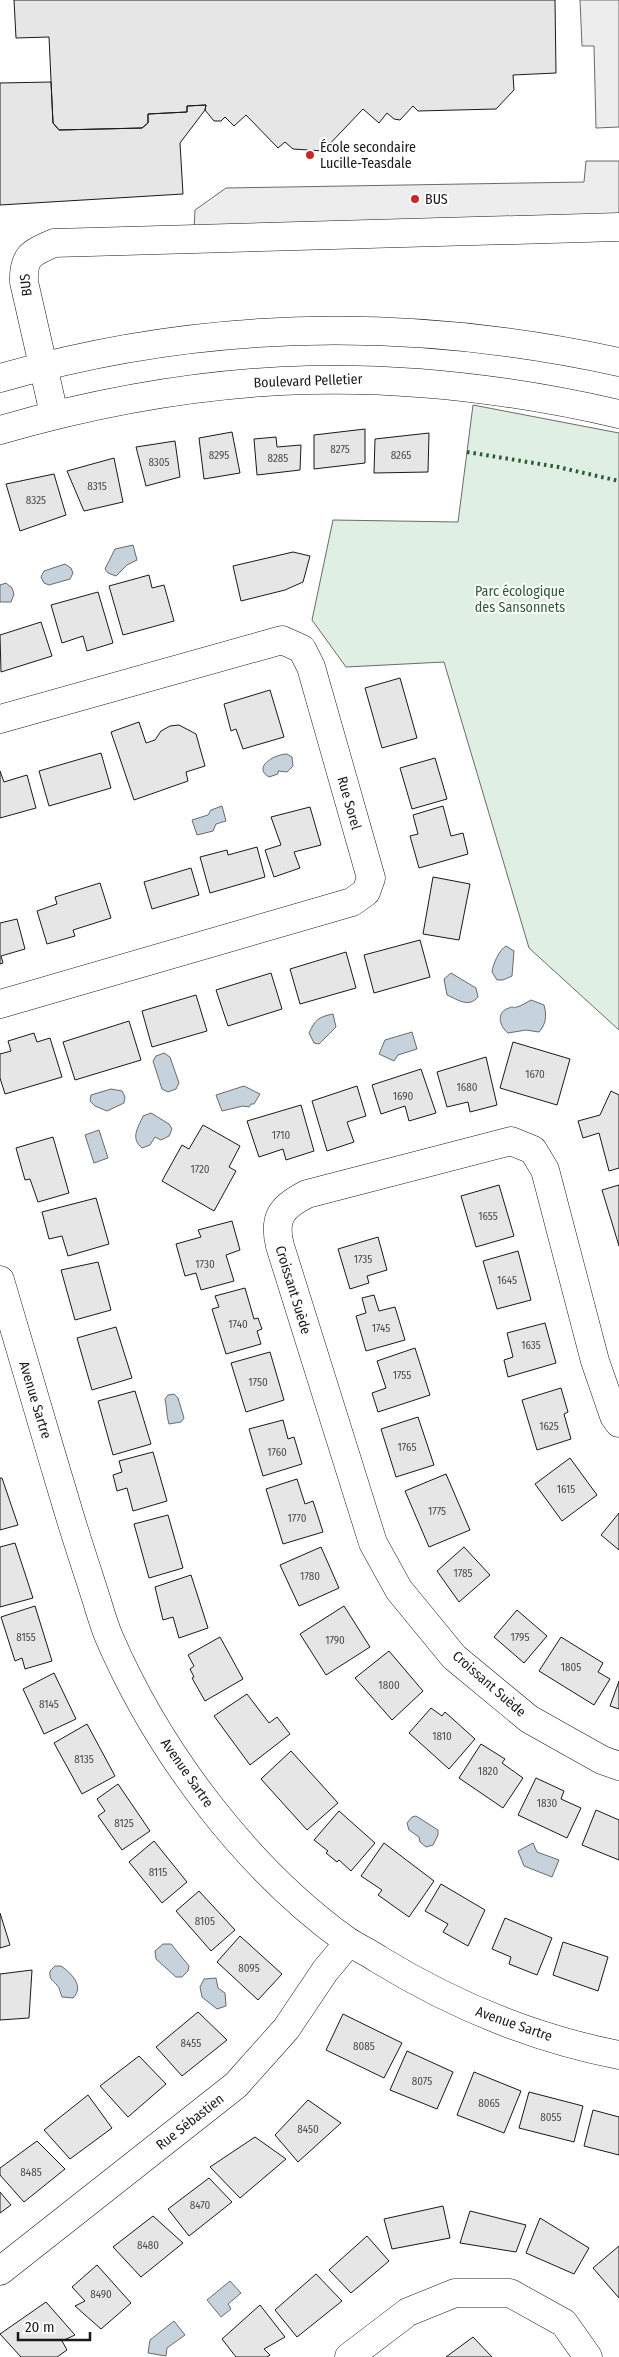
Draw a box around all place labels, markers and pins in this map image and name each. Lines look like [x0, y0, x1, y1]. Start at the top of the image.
place label: École secondaire Lucille-Teasdale [320, 138, 416, 172]
marker: École secondaire Lucille-Teasdale [304, 149, 316, 161]
place label: BUS [425, 191, 448, 208]
marker: BUS [409, 193, 421, 205]

